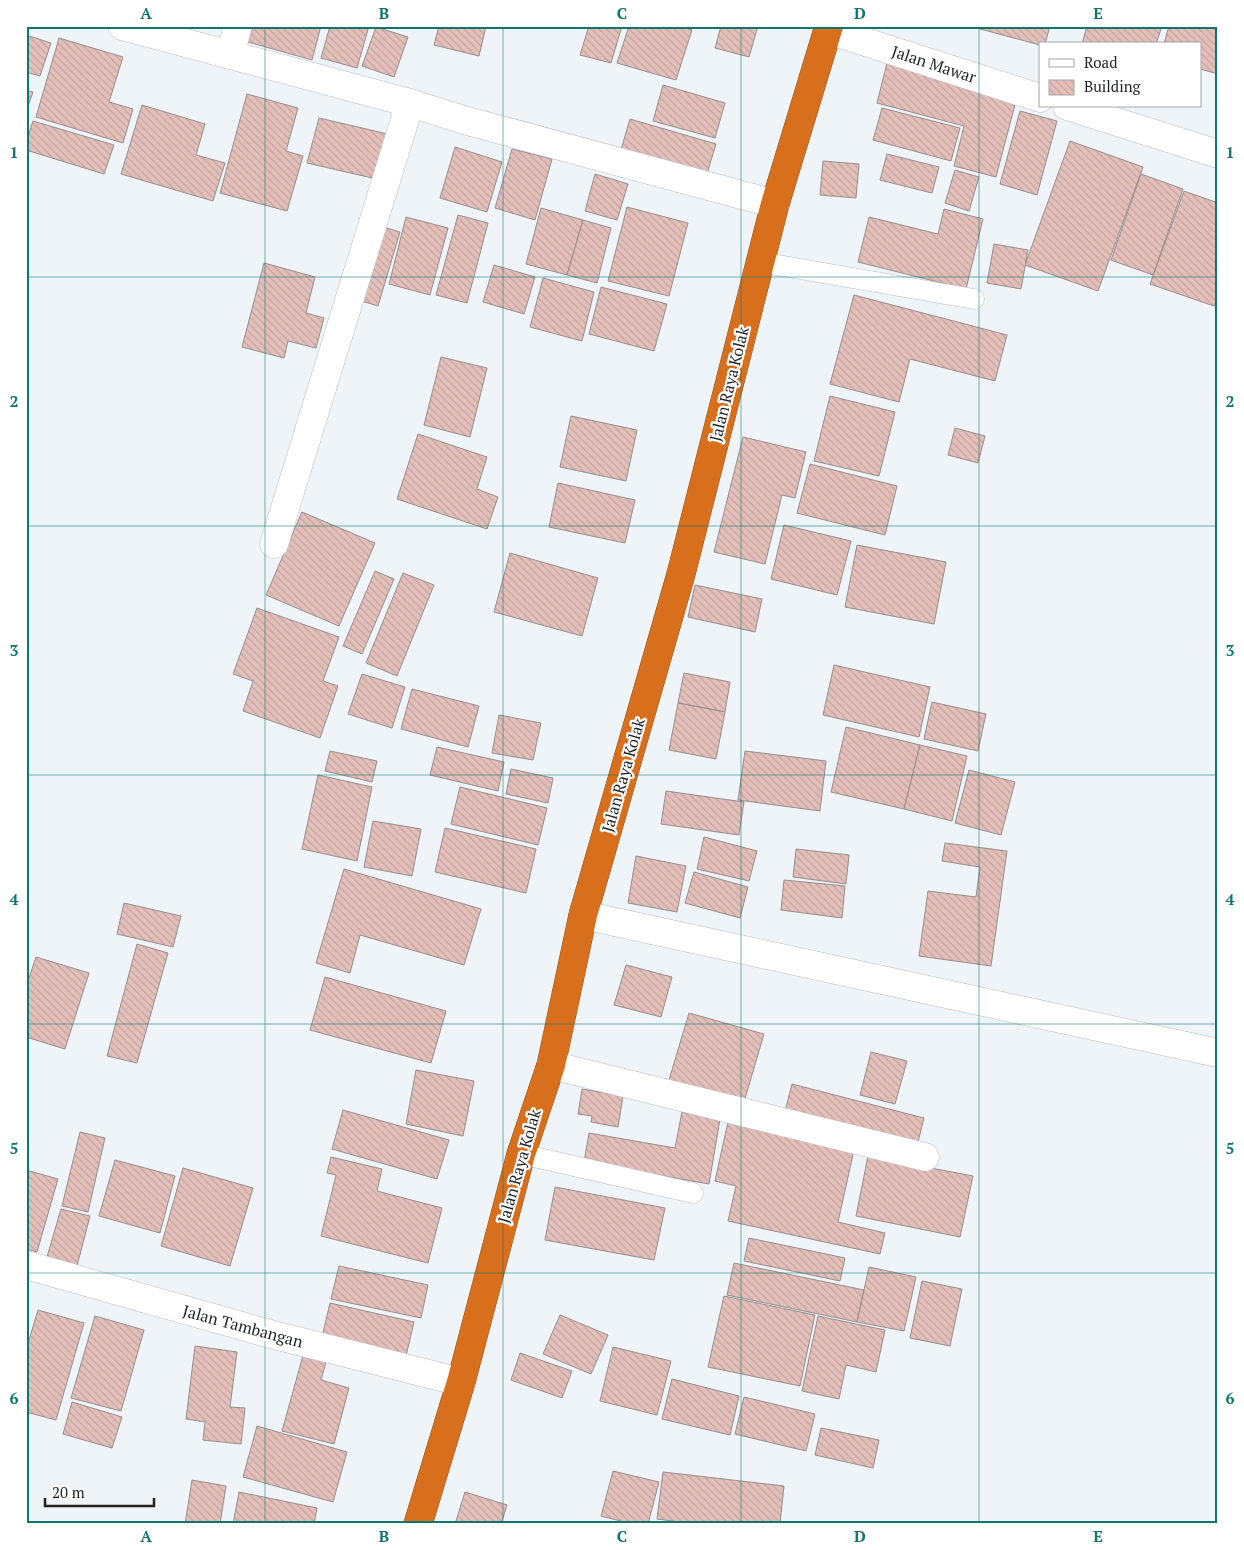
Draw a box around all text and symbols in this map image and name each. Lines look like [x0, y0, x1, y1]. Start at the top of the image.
text: A [140, 2, 152, 24]
text: B [379, 2, 389, 24]
text: C [617, 2, 627, 24]
text: D [854, 2, 866, 24]
text: E [1093, 2, 1103, 24]
street label: Jalan Mawar [889, 40, 980, 88]
legend [1039, 42, 1202, 108]
text: Road [1084, 52, 1117, 72]
text: Building [1084, 76, 1142, 96]
text: 1 [9, 141, 19, 163]
text: 1 [1225, 141, 1235, 163]
street label: Jalan Raya Kolak [704, 324, 754, 444]
text: 2 [9, 390, 19, 412]
text: 2 [1225, 390, 1235, 412]
text: 3 [9, 639, 19, 661]
text: 3 [1225, 639, 1235, 661]
street label: Jalan Raya Kolak [596, 715, 650, 835]
text: 4 [9, 888, 19, 910]
text: 4 [1225, 888, 1235, 910]
street label: Jalan Raya Kolak [492, 1106, 546, 1226]
text: 5 [9, 1137, 19, 1159]
text: 5 [1225, 1137, 1235, 1159]
street label: Jalan Tambangan [181, 1299, 306, 1353]
text: 6 [9, 1387, 19, 1409]
text: 6 [1225, 1387, 1235, 1409]
scale bar [45, 1475, 154, 1507]
text: 20 m [52, 1482, 85, 1502]
text: A [140, 1525, 152, 1547]
text: B [379, 1525, 389, 1547]
text: C [617, 1525, 627, 1547]
text: D [854, 1525, 866, 1547]
text: E [1093, 1525, 1103, 1547]

